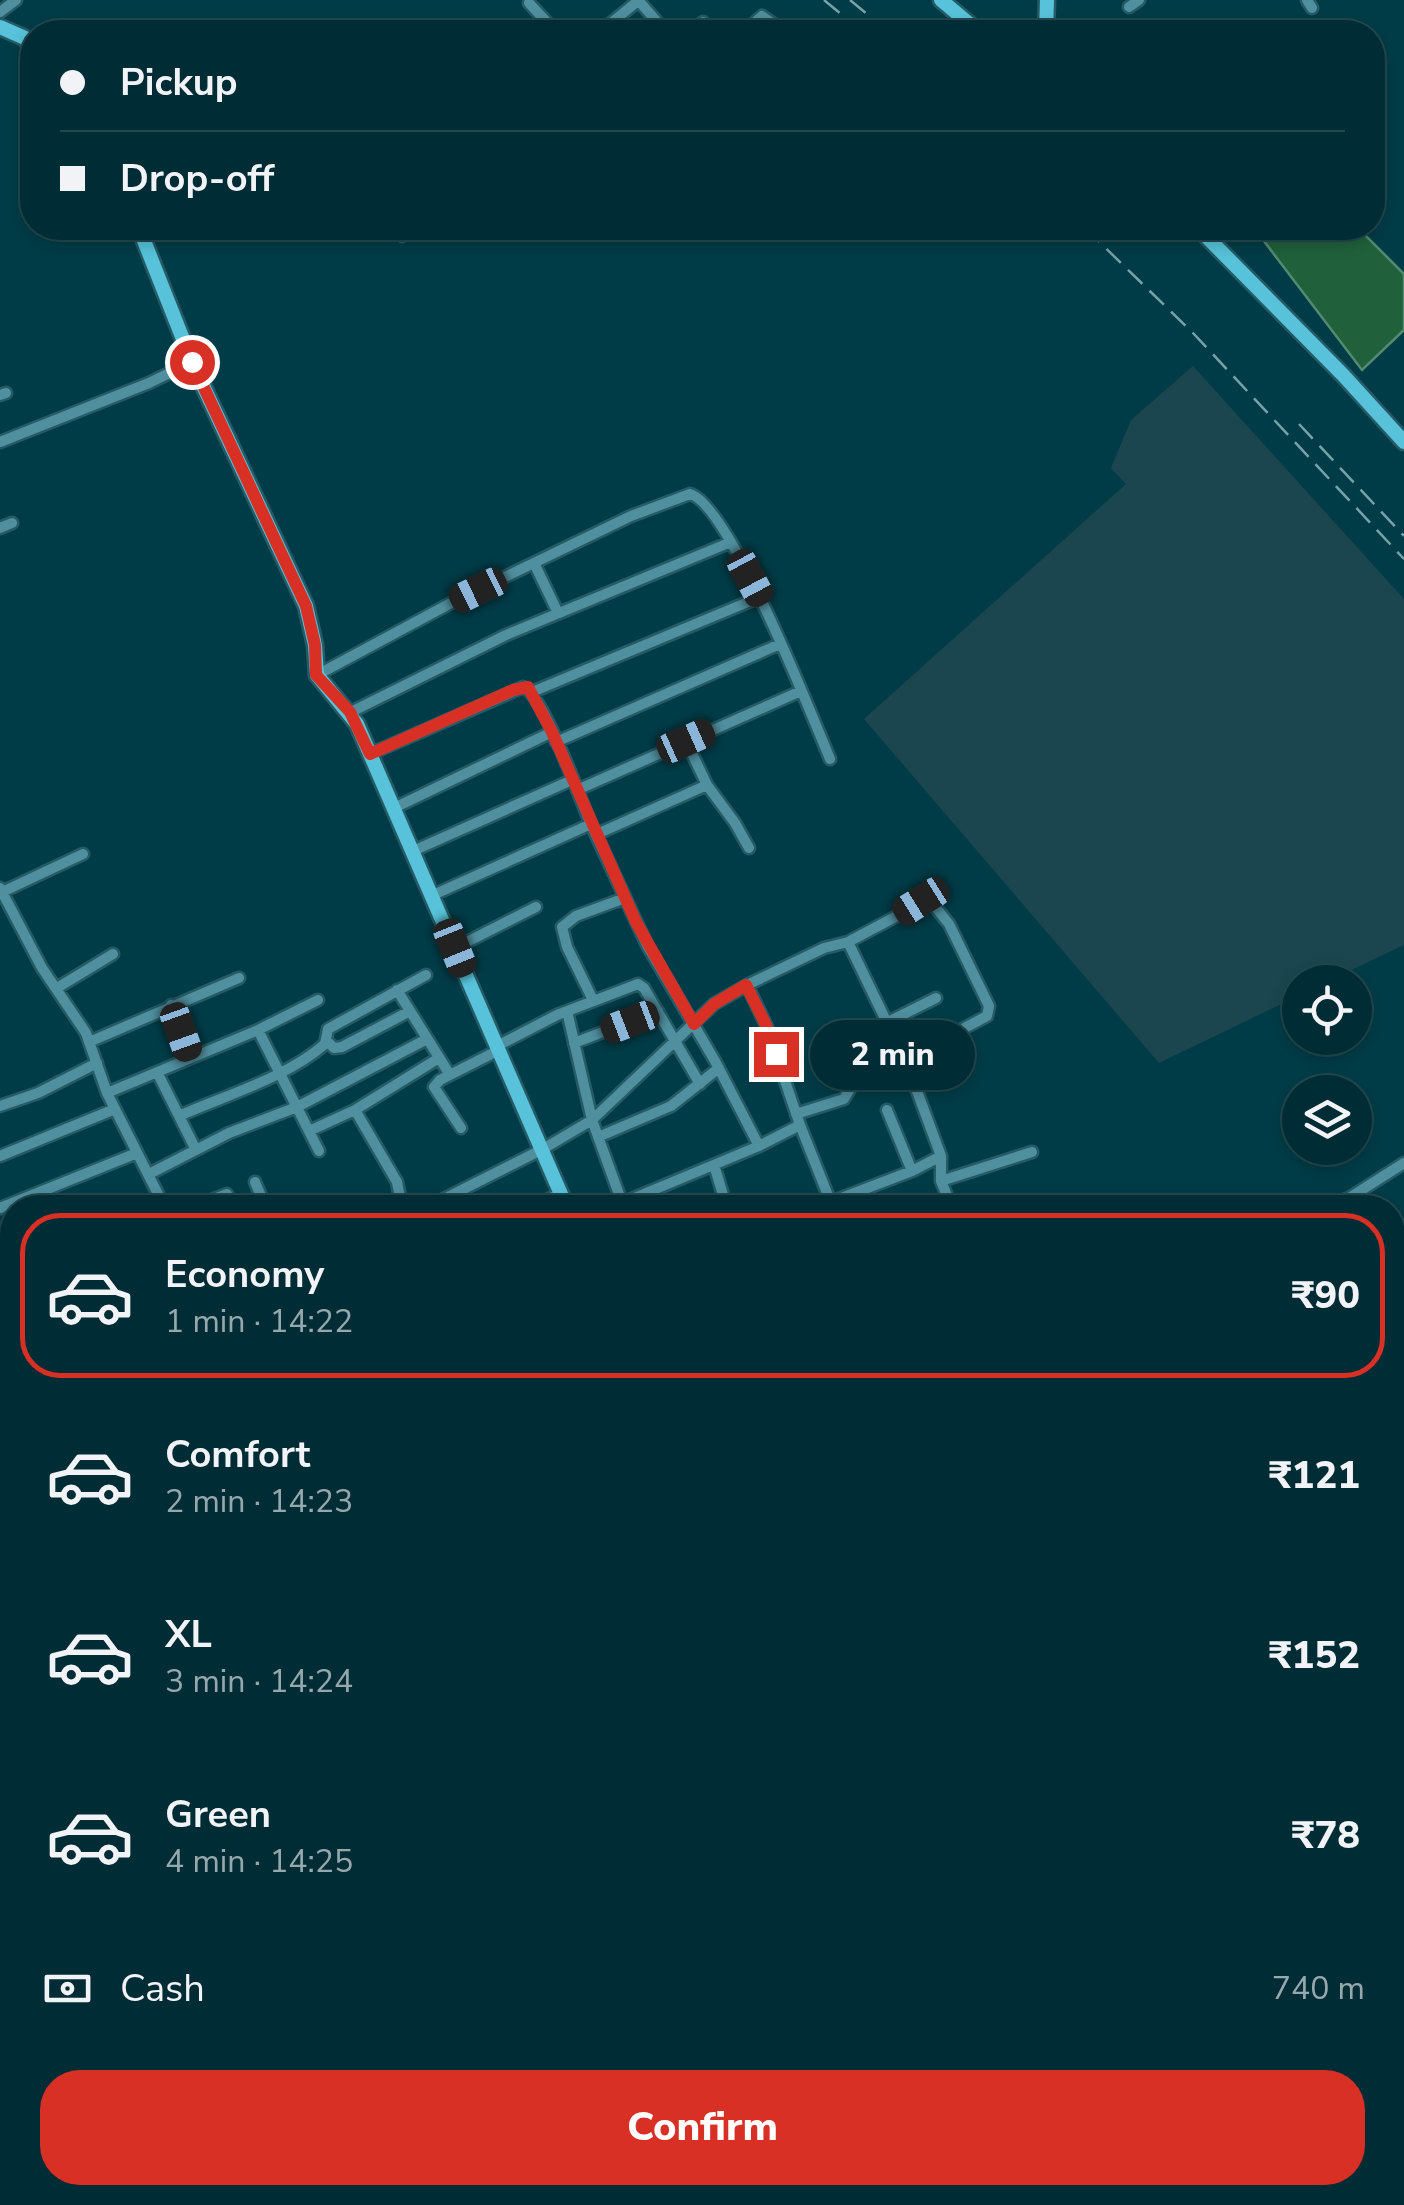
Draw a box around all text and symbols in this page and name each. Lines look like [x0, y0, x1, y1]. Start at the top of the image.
text: Pickup [120, 57, 238, 108]
text: Drop-off [120, 153, 274, 204]
route start [170, 340, 215, 385]
car [723, 544, 777, 612]
car [444, 563, 512, 617]
car [652, 715, 720, 767]
car [888, 872, 954, 930]
car [430, 915, 480, 981]
map controls [1282, 965, 1372, 1165]
button: locate [1282, 965, 1372, 1055]
car [597, 997, 663, 1047]
car [157, 999, 205, 1065]
callout: 2 min [811, 1019, 976, 1089]
route end [754, 1032, 799, 1077]
text: 2 min [850, 1033, 935, 1076]
button: layers [1282, 1075, 1372, 1165]
text: Economy [165, 1249, 324, 1300]
icon: car [45, 1251, 135, 1341]
text: ₹90 [1292, 1270, 1360, 1321]
text: 1 min · 14:22 [165, 1300, 353, 1343]
text: Comfort [165, 1429, 310, 1480]
icon: car [45, 1431, 135, 1521]
text: ₹121 [1269, 1450, 1360, 1501]
text: 2 min · 14:23 [165, 1480, 353, 1523]
text: XL [165, 1609, 212, 1660]
icon: car [45, 1611, 135, 1701]
text: ₹152 [1269, 1630, 1360, 1681]
text: 3 min · 14:24 [165, 1660, 353, 1703]
text: Green [165, 1789, 271, 1840]
icon: car [45, 1791, 135, 1881]
text: ₹78 [1292, 1810, 1360, 1861]
text: 4 min · 14:25 [165, 1840, 353, 1883]
icon: cash [40, 1961, 95, 2016]
text: Cash [120, 1963, 205, 2014]
text: 740 m [1272, 1967, 1365, 2010]
button: Confirm [40, 2070, 1365, 2185]

